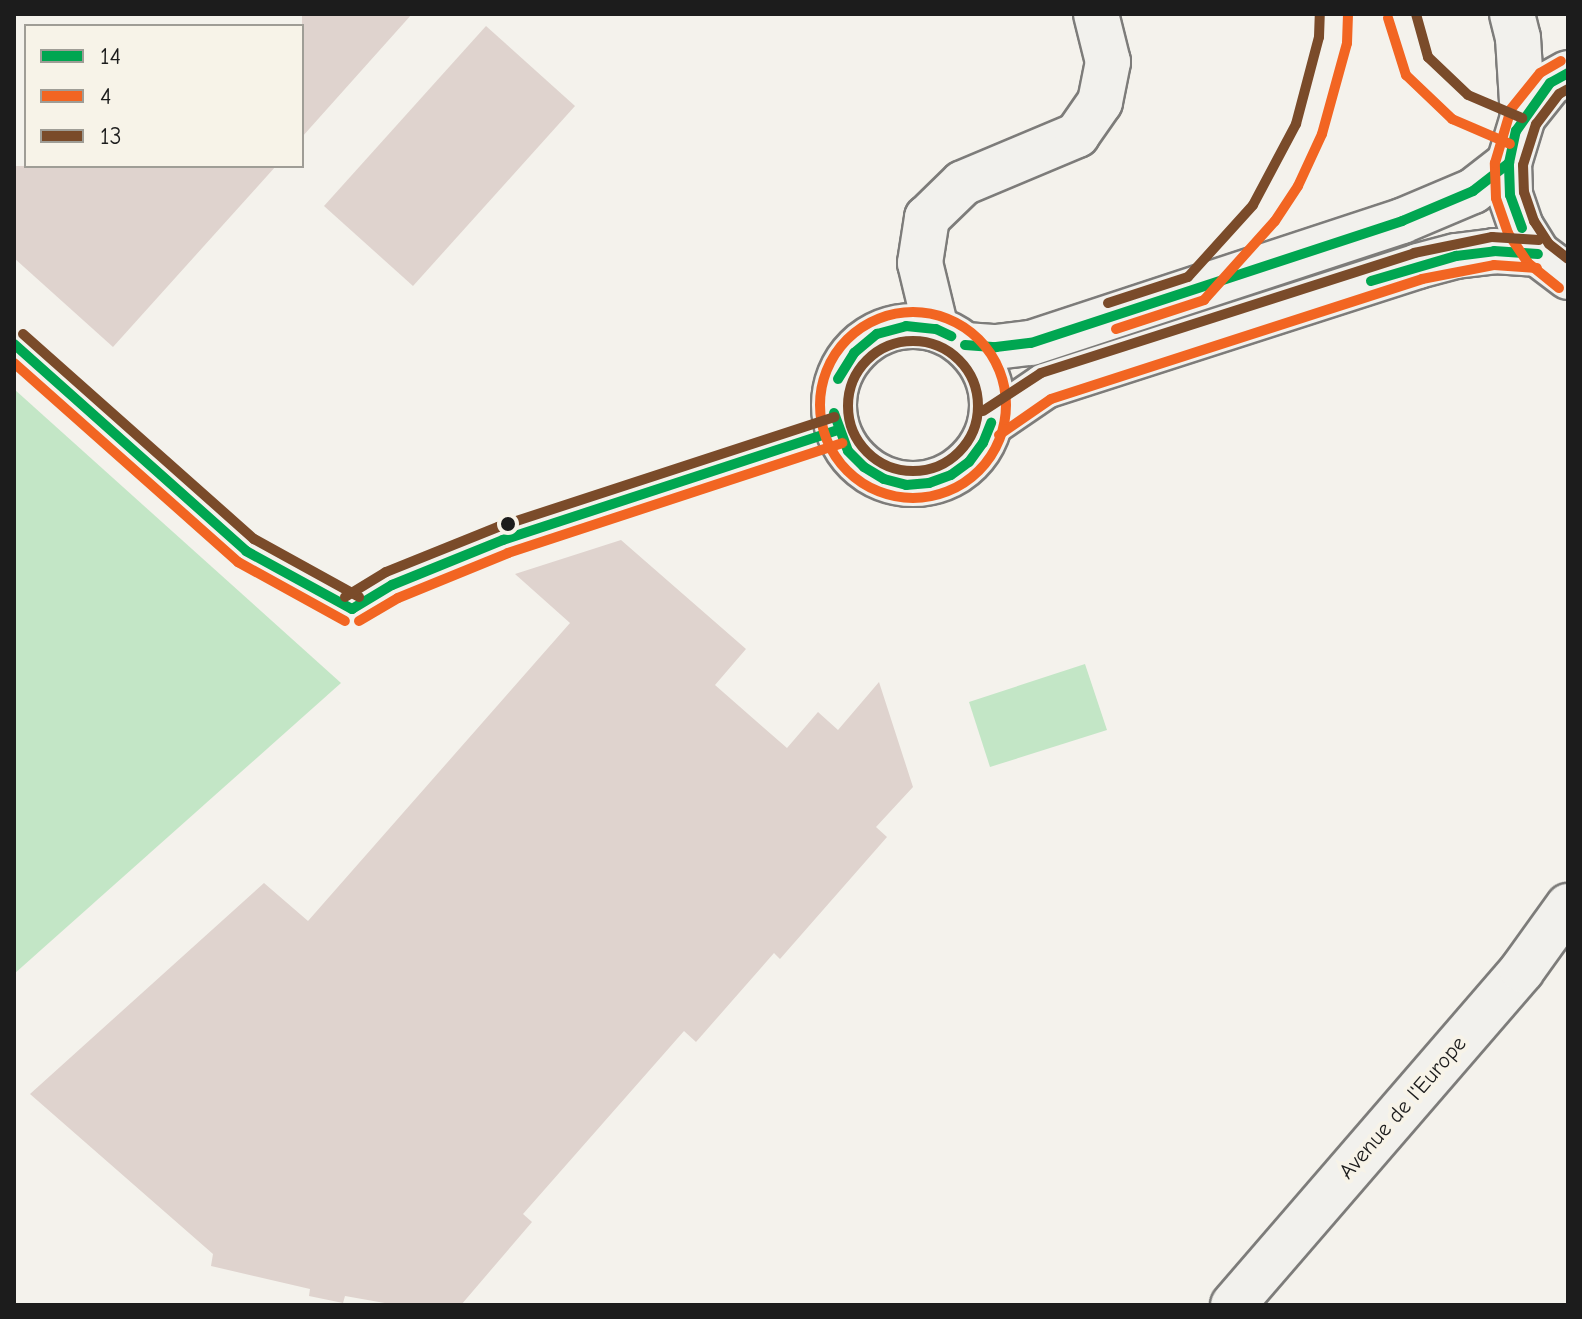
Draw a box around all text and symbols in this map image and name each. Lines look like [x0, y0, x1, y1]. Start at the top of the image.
legend [24, 24, 304, 168]
text: 14 [100, 42, 121, 70]
text: 4 [100, 82, 112, 110]
text: 13 [100, 122, 122, 150]
unlabelled marker [500, 516, 516, 532]
street label: Avenue de l'Europe [1334, 1031, 1472, 1185]

